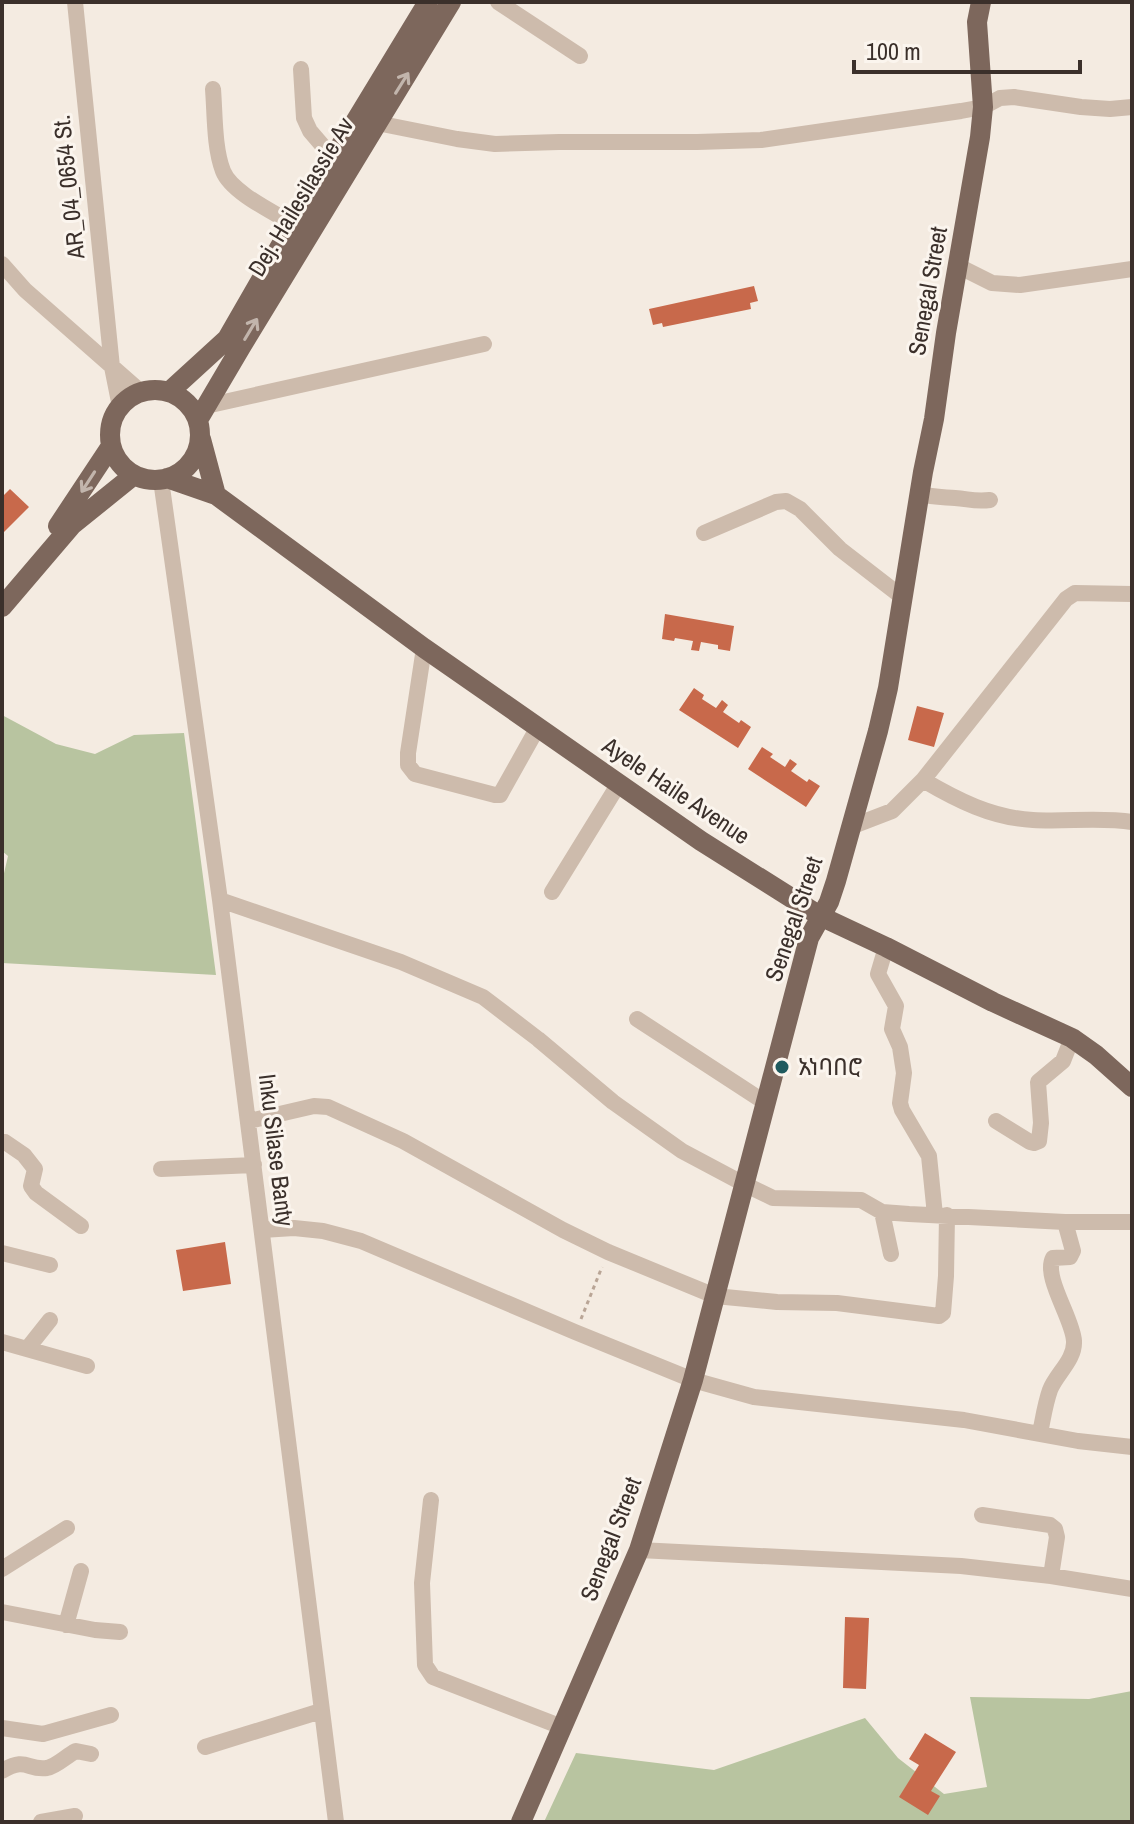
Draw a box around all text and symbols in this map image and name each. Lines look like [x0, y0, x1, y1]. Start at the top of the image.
scale bar [854, 24, 1080, 74]
text: 100 m [866, 35, 921, 67]
one-way arrow [394, 72, 410, 95]
street label: Dej. Hailesilassie Av [240, 111, 360, 282]
street label: AR_04_0654 St. [45, 114, 92, 262]
street label: Senegal Street [900, 223, 954, 358]
one-way arrow [244, 318, 260, 341]
one-way arrow [80, 470, 96, 493]
street label: Ayele Haile Avenue [596, 729, 756, 851]
street label: Senegal Street [757, 851, 830, 985]
place label: አነባበሮ [798, 1050, 862, 1082]
marker: አነባበሮ [773, 1058, 791, 1076]
street label: Inku Silase Banty [252, 1072, 302, 1228]
street label: Senegal Street [572, 1472, 649, 1605]

